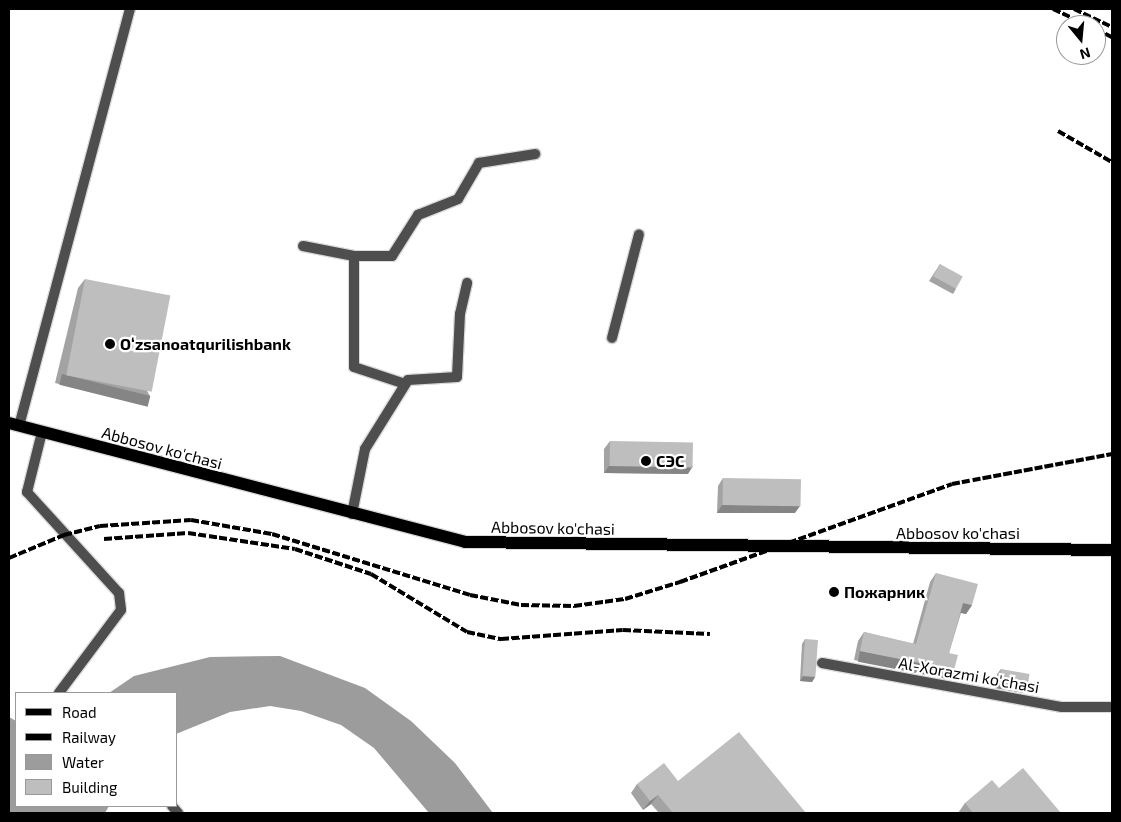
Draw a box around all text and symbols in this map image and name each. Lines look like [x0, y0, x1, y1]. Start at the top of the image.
north arrow [1056, 15, 1106, 65]
text: N [1078, 44, 1093, 63]
place label: Oʻzsanoatqurilishbank [120, 334, 291, 354]
marker: Oʻzsanoatqurilishbank [104, 338, 116, 350]
street label: Abbosov ko'chasi [100, 423, 224, 473]
place label: СЭС [656, 451, 684, 471]
marker: СЭС [640, 455, 652, 467]
street label: Abbosov ko'chasi [491, 517, 615, 539]
street label: Abbosov ko'chasi [896, 523, 1020, 543]
place label: Пожарник [844, 582, 925, 602]
marker: Пожарник [828, 586, 840, 598]
street label: Al-Xorazmi ko'chasi [897, 653, 1041, 697]
legend [15, 692, 178, 807]
text: Road [62, 703, 97, 721]
text: Railway [62, 728, 116, 746]
text: Water [62, 753, 104, 771]
text: Building [62, 778, 117, 796]

